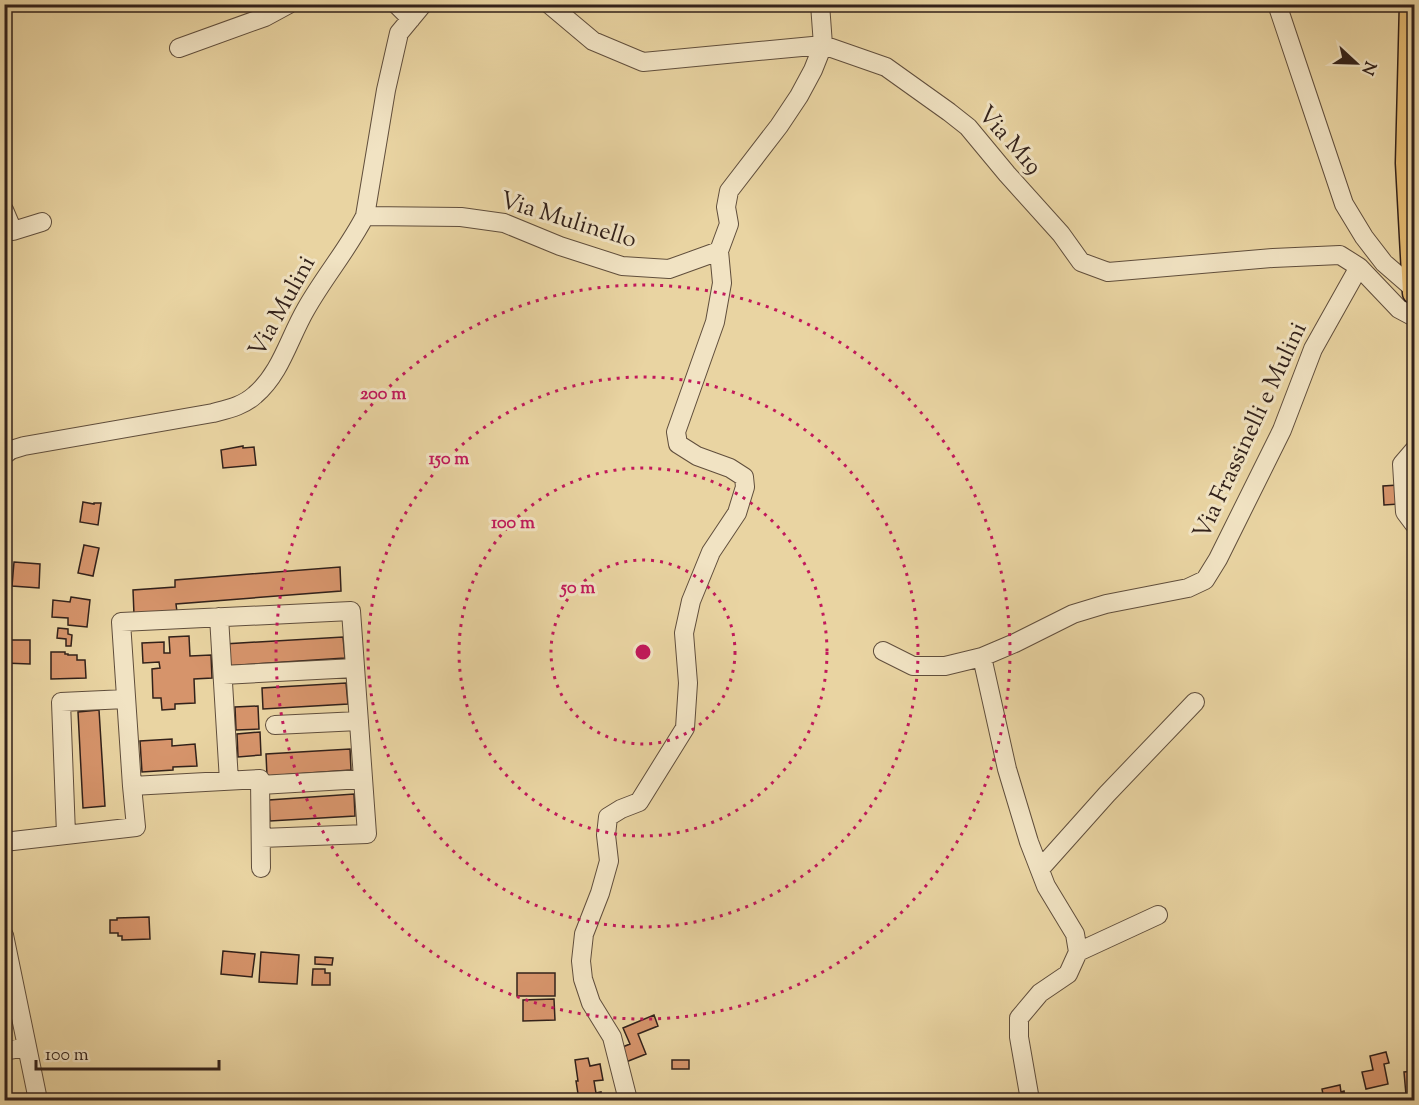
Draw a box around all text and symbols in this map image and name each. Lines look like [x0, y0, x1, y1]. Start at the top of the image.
north arrow [1326, 33, 1386, 93]
text: N [1354, 57, 1381, 78]
street label: Via M19 [969, 99, 1049, 183]
street label: Via Mulinello [495, 184, 641, 258]
street label: Via Mulini [241, 250, 325, 364]
street label: Via Frassinelli e Mulini [1186, 317, 1316, 545]
text: 200 m [360, 382, 406, 408]
text: 150 m [429, 447, 469, 473]
text: 100 m [491, 511, 535, 537]
text: 50 m [559, 576, 595, 602]
centre of rings [633, 642, 653, 662]
scale bar [36, 1033, 219, 1071]
text: 100 m [45, 1043, 89, 1069]

